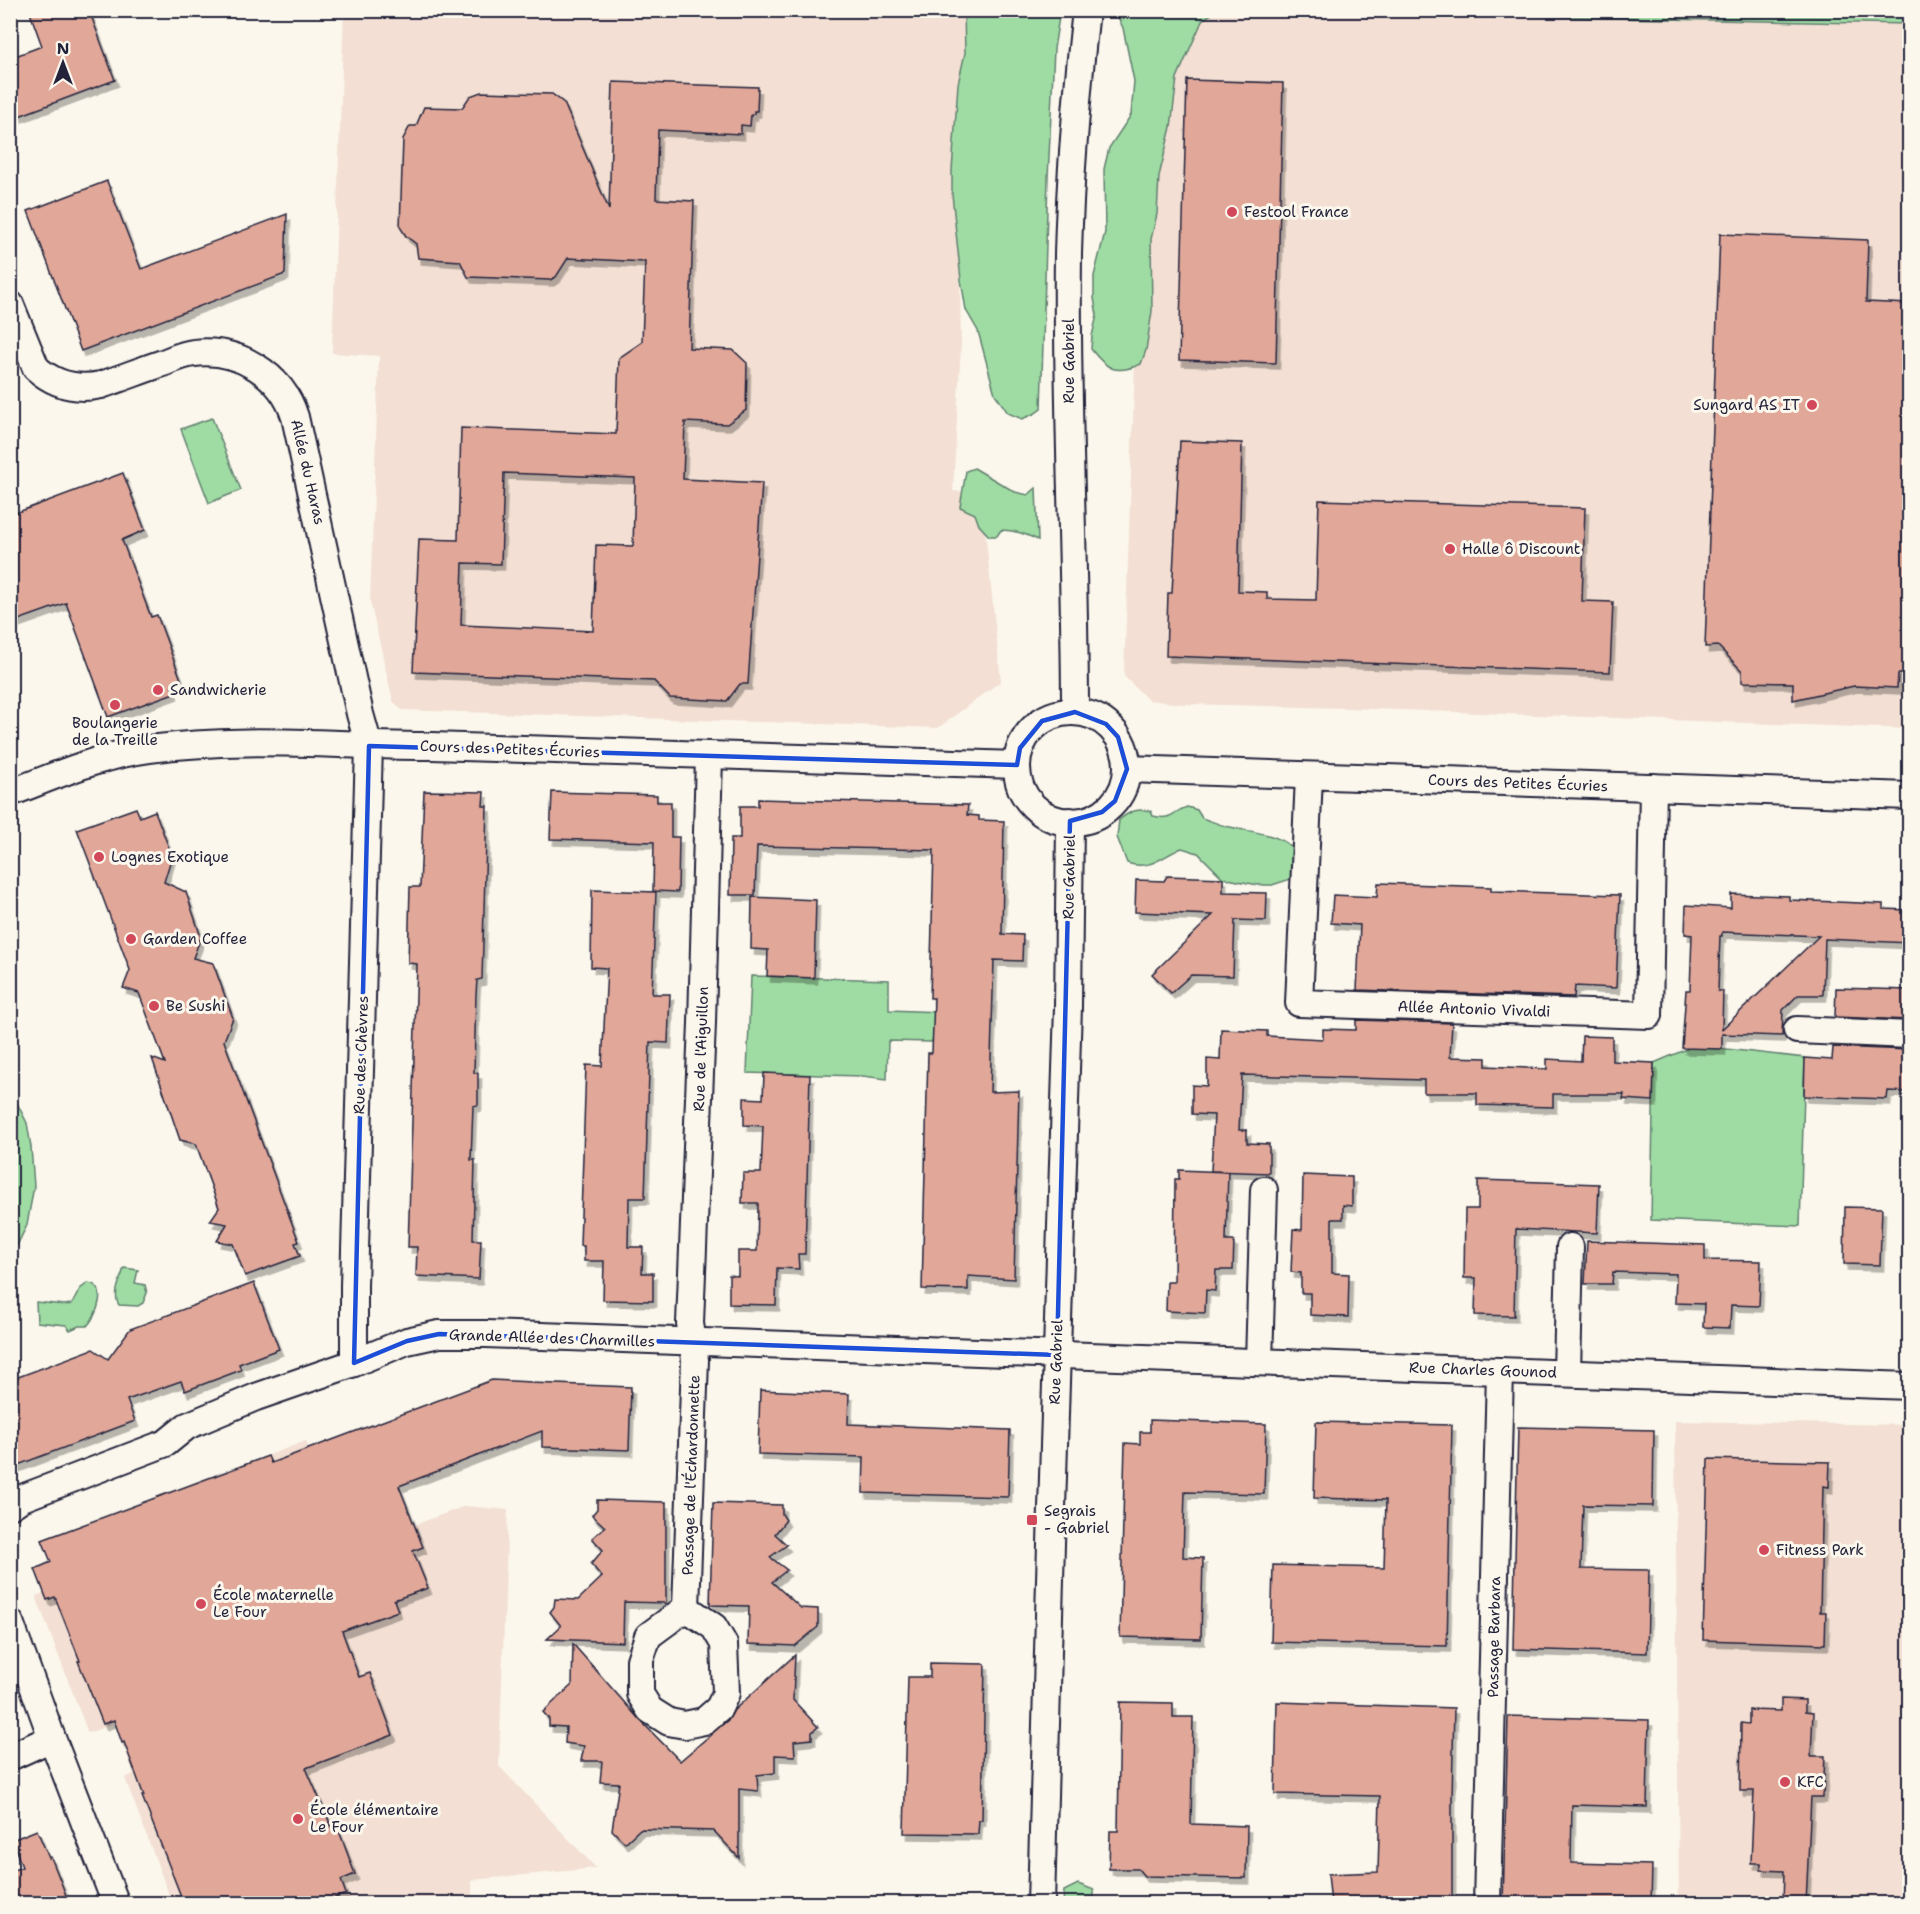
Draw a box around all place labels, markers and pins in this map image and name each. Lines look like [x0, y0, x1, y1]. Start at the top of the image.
place label: Festool France [1244, 202, 1349, 222]
marker: Festool France [1225, 205, 1239, 219]
place label: Sungard AS IT [1693, 395, 1800, 415]
marker: Sungard AS IT [1805, 398, 1819, 412]
place label: Halle ô Discount [1462, 539, 1580, 559]
marker: Halle ô Discount [1443, 542, 1457, 556]
place label: Sandwicherie [170, 680, 267, 700]
marker: Sandwicherie [151, 683, 165, 697]
marker: Boulangerie de la Treille [108, 698, 122, 712]
place label: Boulangerie de la Treille [72, 713, 158, 750]
place label: Lognes Exotique [111, 847, 229, 867]
marker: Lognes Exotique [92, 850, 106, 864]
place label: Garden Coffee [143, 929, 247, 949]
marker: Garden Coffee [124, 932, 138, 946]
place label: Be Sushi [166, 996, 225, 1016]
marker: Be Sushi [147, 999, 161, 1013]
place label: Segrais - Gabriel [1044, 1501, 1110, 1538]
marker: Segrais - Gabriel [1025, 1513, 1039, 1527]
place label: Fitness Park [1776, 1540, 1864, 1560]
marker: Fitness Park [1757, 1543, 1771, 1557]
place label: École maternelle Le Four [213, 1584, 334, 1622]
marker: École maternelle Le Four [194, 1597, 208, 1611]
place label: KFC [1797, 1772, 1824, 1792]
marker: KFC [1778, 1775, 1792, 1789]
place label: École élémentaire Le Four [310, 1799, 439, 1837]
marker: École élémentaire Le Four [291, 1812, 305, 1826]

